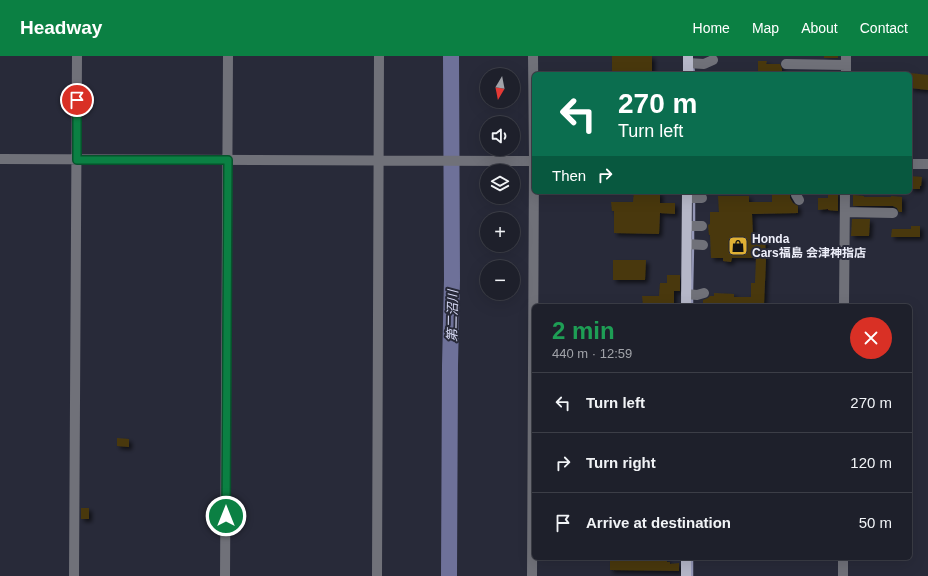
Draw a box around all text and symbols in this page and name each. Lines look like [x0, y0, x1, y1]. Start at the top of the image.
text: Headway [20, 17, 102, 38]
text: Home [693, 20, 730, 36]
text: Map [752, 20, 779, 36]
text: About [801, 20, 838, 36]
text: Contact [860, 20, 908, 36]
north arrow [480, 68, 520, 108]
map controls [480, 68, 520, 300]
pin [60, 83, 94, 117]
icon: left [552, 88, 604, 140]
text: 270 m [618, 88, 697, 119]
icon: arrive [66, 89, 88, 111]
button: sound [480, 116, 520, 156]
text: Turn left [618, 121, 683, 141]
button: layers [480, 164, 520, 204]
icon: right [594, 164, 616, 186]
text: Then [552, 167, 586, 184]
button: + [480, 212, 520, 252]
place label: Honda Cars福島 会津神指店 [752, 232, 866, 260]
shop icon: Honda Cars福島 会津神指店 [727, 235, 749, 257]
button: − [480, 260, 520, 300]
water label: 第二沼川 [445, 288, 460, 342]
text: 2 min [552, 317, 615, 344]
button: close [850, 317, 892, 359]
text: 440 m · 12:59 [552, 346, 632, 361]
icon: left [552, 392, 574, 414]
text: Turn left [586, 394, 645, 411]
text: 270 m [850, 394, 892, 411]
icon: right [552, 452, 574, 474]
text: Turn right [586, 454, 656, 471]
text: 120 m [850, 454, 892, 471]
position arrow [205, 495, 247, 537]
icon: arrive [552, 512, 574, 534]
text: Arrive at destination [586, 514, 731, 531]
text: 50 m [859, 514, 892, 531]

